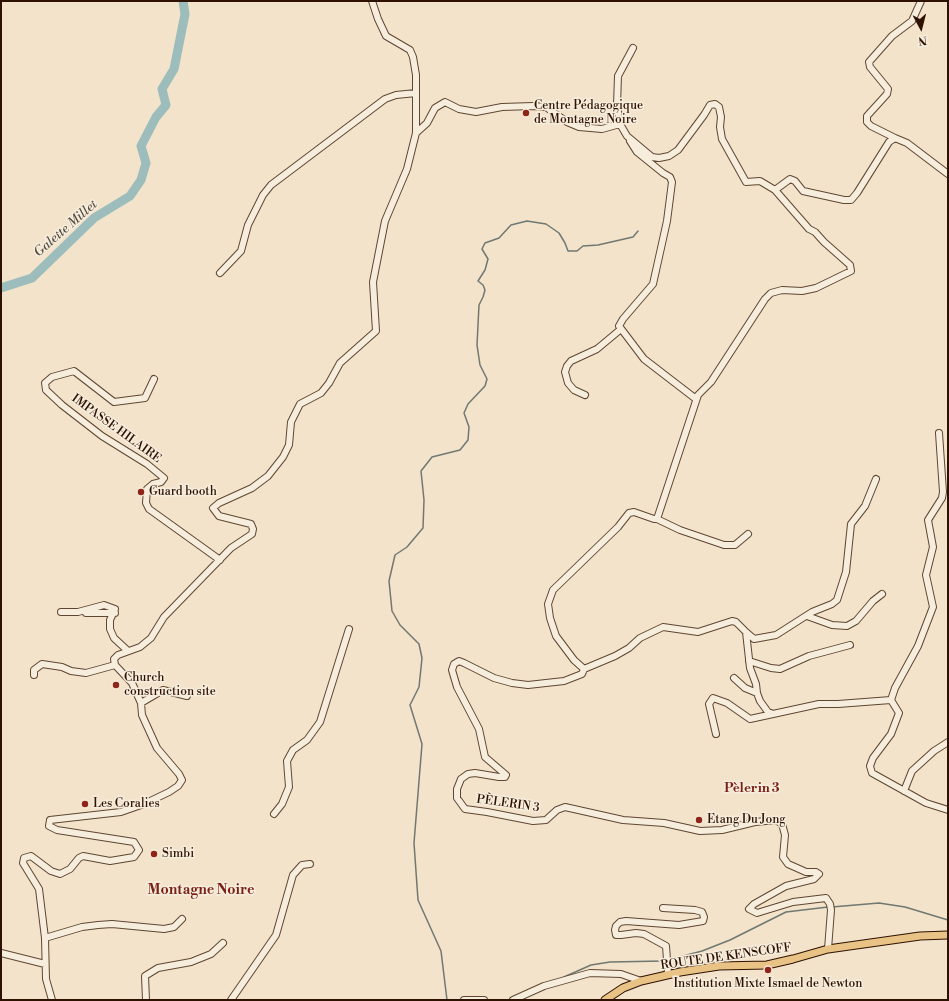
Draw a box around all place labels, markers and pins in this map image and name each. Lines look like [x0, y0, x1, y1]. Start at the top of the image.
place label: Centre Pédagogique de Montagne Noire [534, 99, 643, 127]
marker: Centre Pédagogique de Montagne Noire [521, 108, 531, 118]
place label: Guard booth [149, 485, 217, 499]
marker: Guard booth [136, 487, 146, 497]
place label: Church construction site [124, 671, 216, 699]
marker: Church construction site [111, 680, 121, 690]
place label: Les Coralies [93, 797, 160, 811]
marker: Les Coralies [80, 799, 90, 809]
place label: Etang Du Jong [707, 813, 786, 827]
marker: Etang Du Jong [694, 815, 704, 825]
place label: Simbi [162, 847, 194, 861]
marker: Simbi [149, 849, 159, 859]
marker: Institution Mixte Ismael de Newton [763, 965, 773, 975]
place label: Institution Mixte Ismael de Newton [674, 977, 862, 991]

